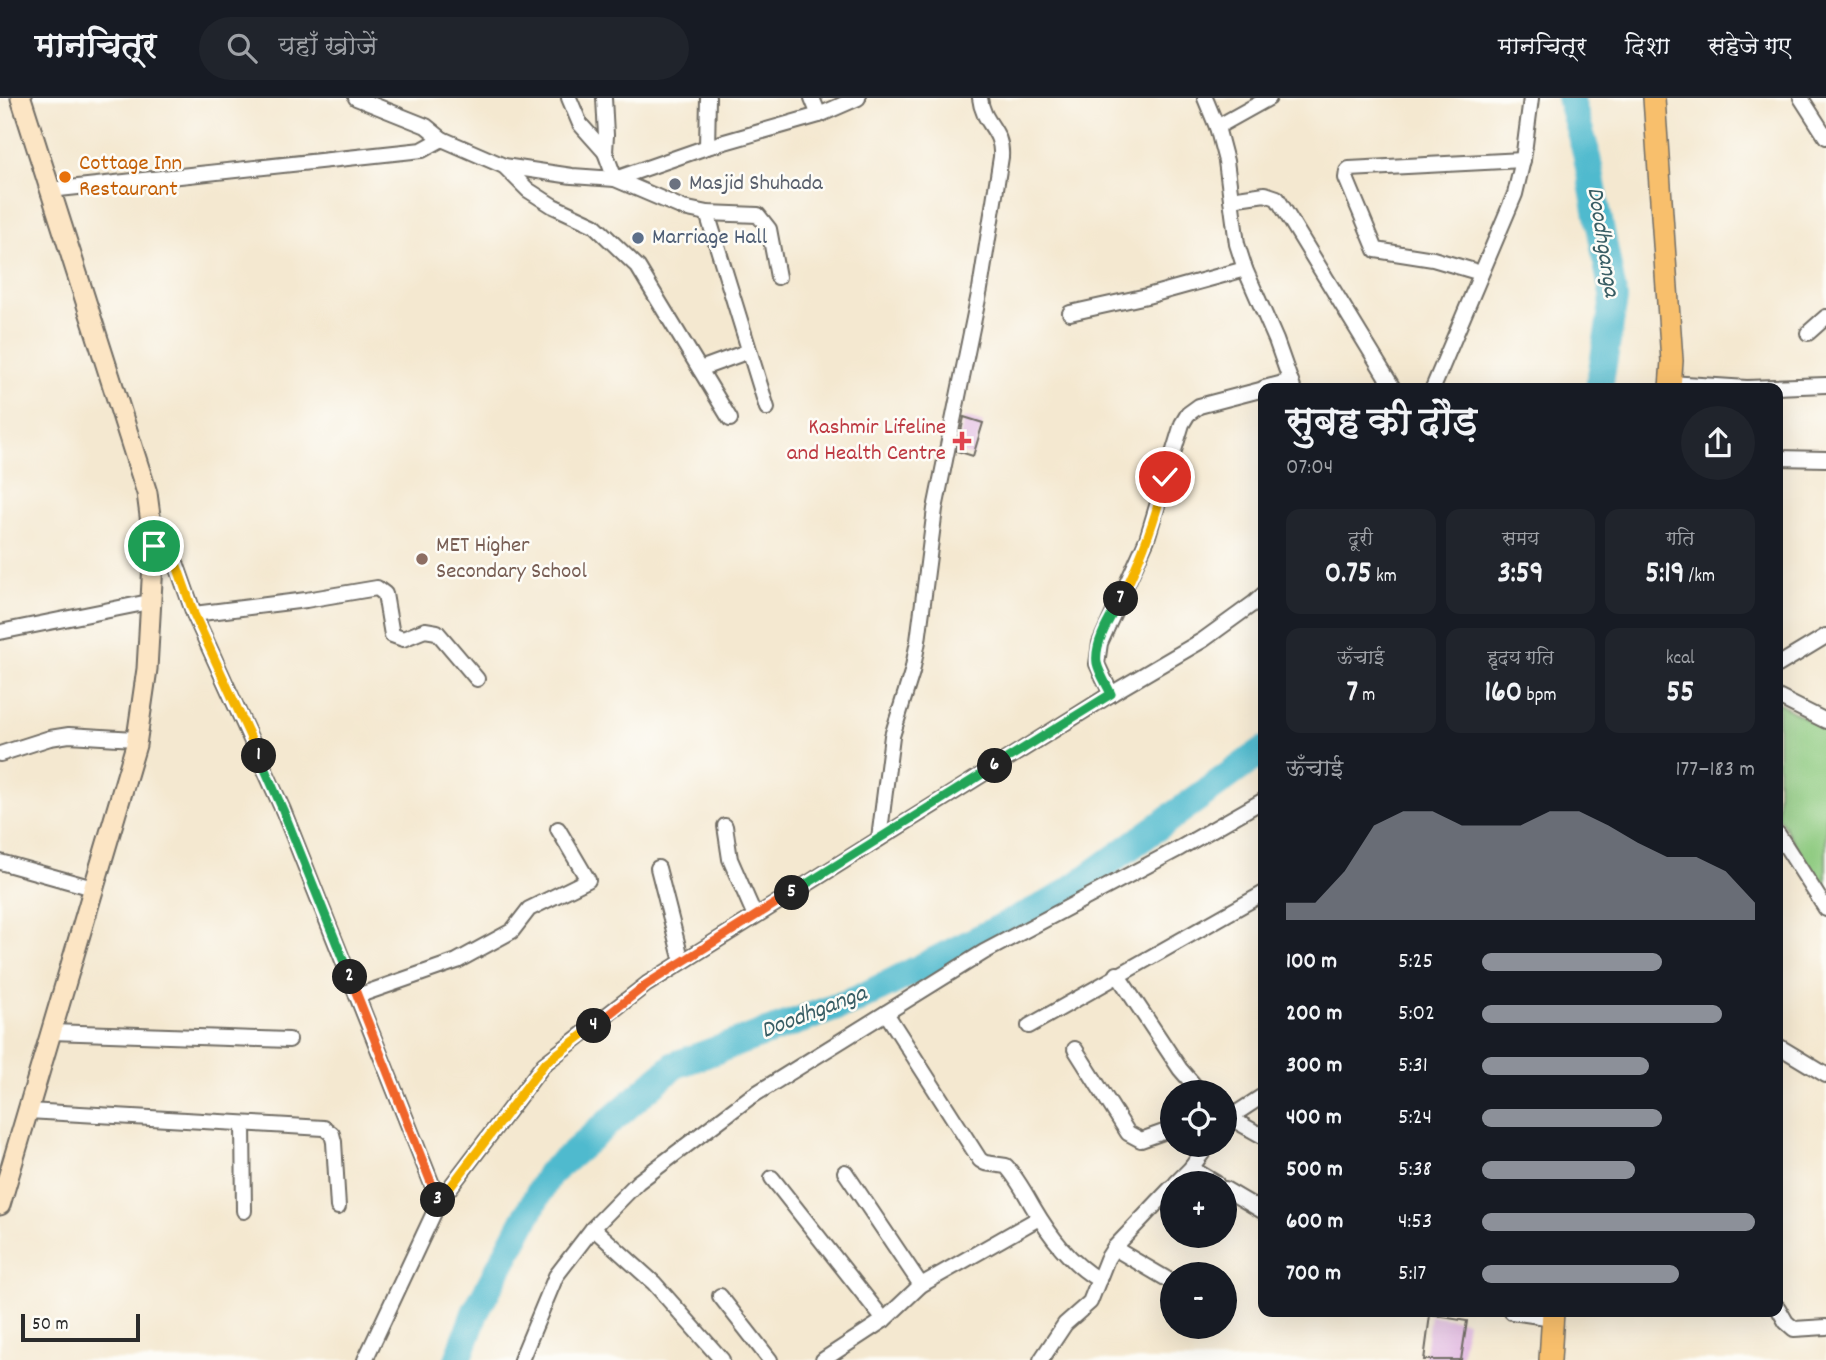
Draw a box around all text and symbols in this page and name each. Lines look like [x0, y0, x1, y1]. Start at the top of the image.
search box [199, 17, 689, 80]
text: मानचित्र [35, 25, 157, 72]
icon: search [223, 29, 261, 67]
text: यहाँ खोजें [279, 30, 377, 67]
text: मानचित्र [1498, 31, 1586, 65]
text: दिशा [1624, 31, 1670, 65]
text: सहेजे गए [1708, 31, 1791, 65]
place label: Cottage Inn Restaurant [79, 148, 182, 207]
place label: Masjid Shuhada [689, 168, 824, 201]
marker: Cottage Inn Restaurant [57, 169, 73, 185]
marker: Masjid Shuhada [667, 176, 683, 192]
water label: Doodhganga [1577, 185, 1628, 301]
place label: Marriage Hall [652, 222, 768, 255]
marker: Marriage Hall [630, 230, 646, 246]
text: सुबह की दौड़ [1286, 398, 1477, 453]
button: share [1681, 406, 1755, 480]
place label: Kashmir Lifeline and Health Centre [787, 412, 946, 471]
marker: Kashmir Lifeline and Health Centre [952, 431, 972, 451]
pin [1135, 447, 1195, 507]
text: 07:04 [1286, 452, 1333, 485]
icon: check [1146, 458, 1184, 496]
pin [124, 516, 184, 576]
icon: arrive [135, 527, 173, 565]
text: दूरी [1349, 527, 1373, 554]
text: समय [1502, 527, 1539, 554]
text: गति [1666, 527, 1694, 554]
place label: MET Higher Secondary School [436, 530, 587, 589]
marker: MET Higher Secondary School [414, 551, 430, 567]
text: 0.75 [1325, 554, 1372, 597]
text: 3:59 [1498, 554, 1543, 597]
text: 5:19 [1645, 554, 1684, 597]
text: km [1372, 564, 1397, 591]
text: /km [1684, 564, 1715, 591]
pin: 7 [1104, 582, 1138, 616]
text: 7 [1117, 585, 1124, 612]
text: ऊँचाई [1337, 646, 1385, 673]
text: हृदय गति [1487, 646, 1554, 673]
text: kcal [1666, 646, 1695, 673]
text: 7 [1346, 673, 1358, 716]
text: 160 [1484, 673, 1522, 716]
text: 55 [1666, 673, 1694, 716]
text: m [1358, 683, 1375, 710]
text: bpm [1522, 683, 1557, 710]
pin: 1 [242, 738, 276, 774]
text: 1 [256, 742, 261, 769]
pin: 6 [978, 748, 1012, 784]
text: 6 [990, 752, 999, 779]
text: ऊँचाई [1286, 754, 1344, 787]
text: 177–183 m [1675, 754, 1755, 787]
pin: 5 [774, 876, 810, 910]
text: 5 [787, 879, 796, 906]
text: 100 m [1286, 946, 1337, 979]
text: 5:25 [1398, 946, 1433, 979]
pin: 2 [332, 960, 368, 994]
text: 2 [345, 963, 354, 990]
water label: Doodhganga [756, 977, 873, 1049]
text: 200 m [1286, 998, 1342, 1031]
text: 5:02 [1398, 998, 1435, 1031]
pin: 4 [576, 1009, 612, 1044]
text: 4 [590, 1012, 597, 1039]
text: 300 m [1286, 1050, 1342, 1083]
text: 5:31 [1398, 1050, 1428, 1083]
map controls [1160, 1080, 1237, 1339]
button: locate [1160, 1080, 1237, 1157]
text: 400 m [1286, 1102, 1342, 1135]
text: 5:24 [1398, 1102, 1432, 1135]
text: 500 m [1286, 1154, 1343, 1187]
text: 5:38 [1398, 1154, 1432, 1187]
button: + [1160, 1171, 1237, 1248]
pin: 3 [420, 1182, 456, 1218]
text: 3 [433, 1186, 442, 1213]
text: 600 m [1286, 1206, 1343, 1239]
text: 4:53 [1398, 1206, 1432, 1239]
text: 700 m [1286, 1258, 1341, 1291]
text: 5:17 [1398, 1258, 1426, 1291]
button: − [1160, 1262, 1237, 1339]
scale bar [21, 1311, 140, 1343]
text: 50 m [32, 1312, 69, 1339]

